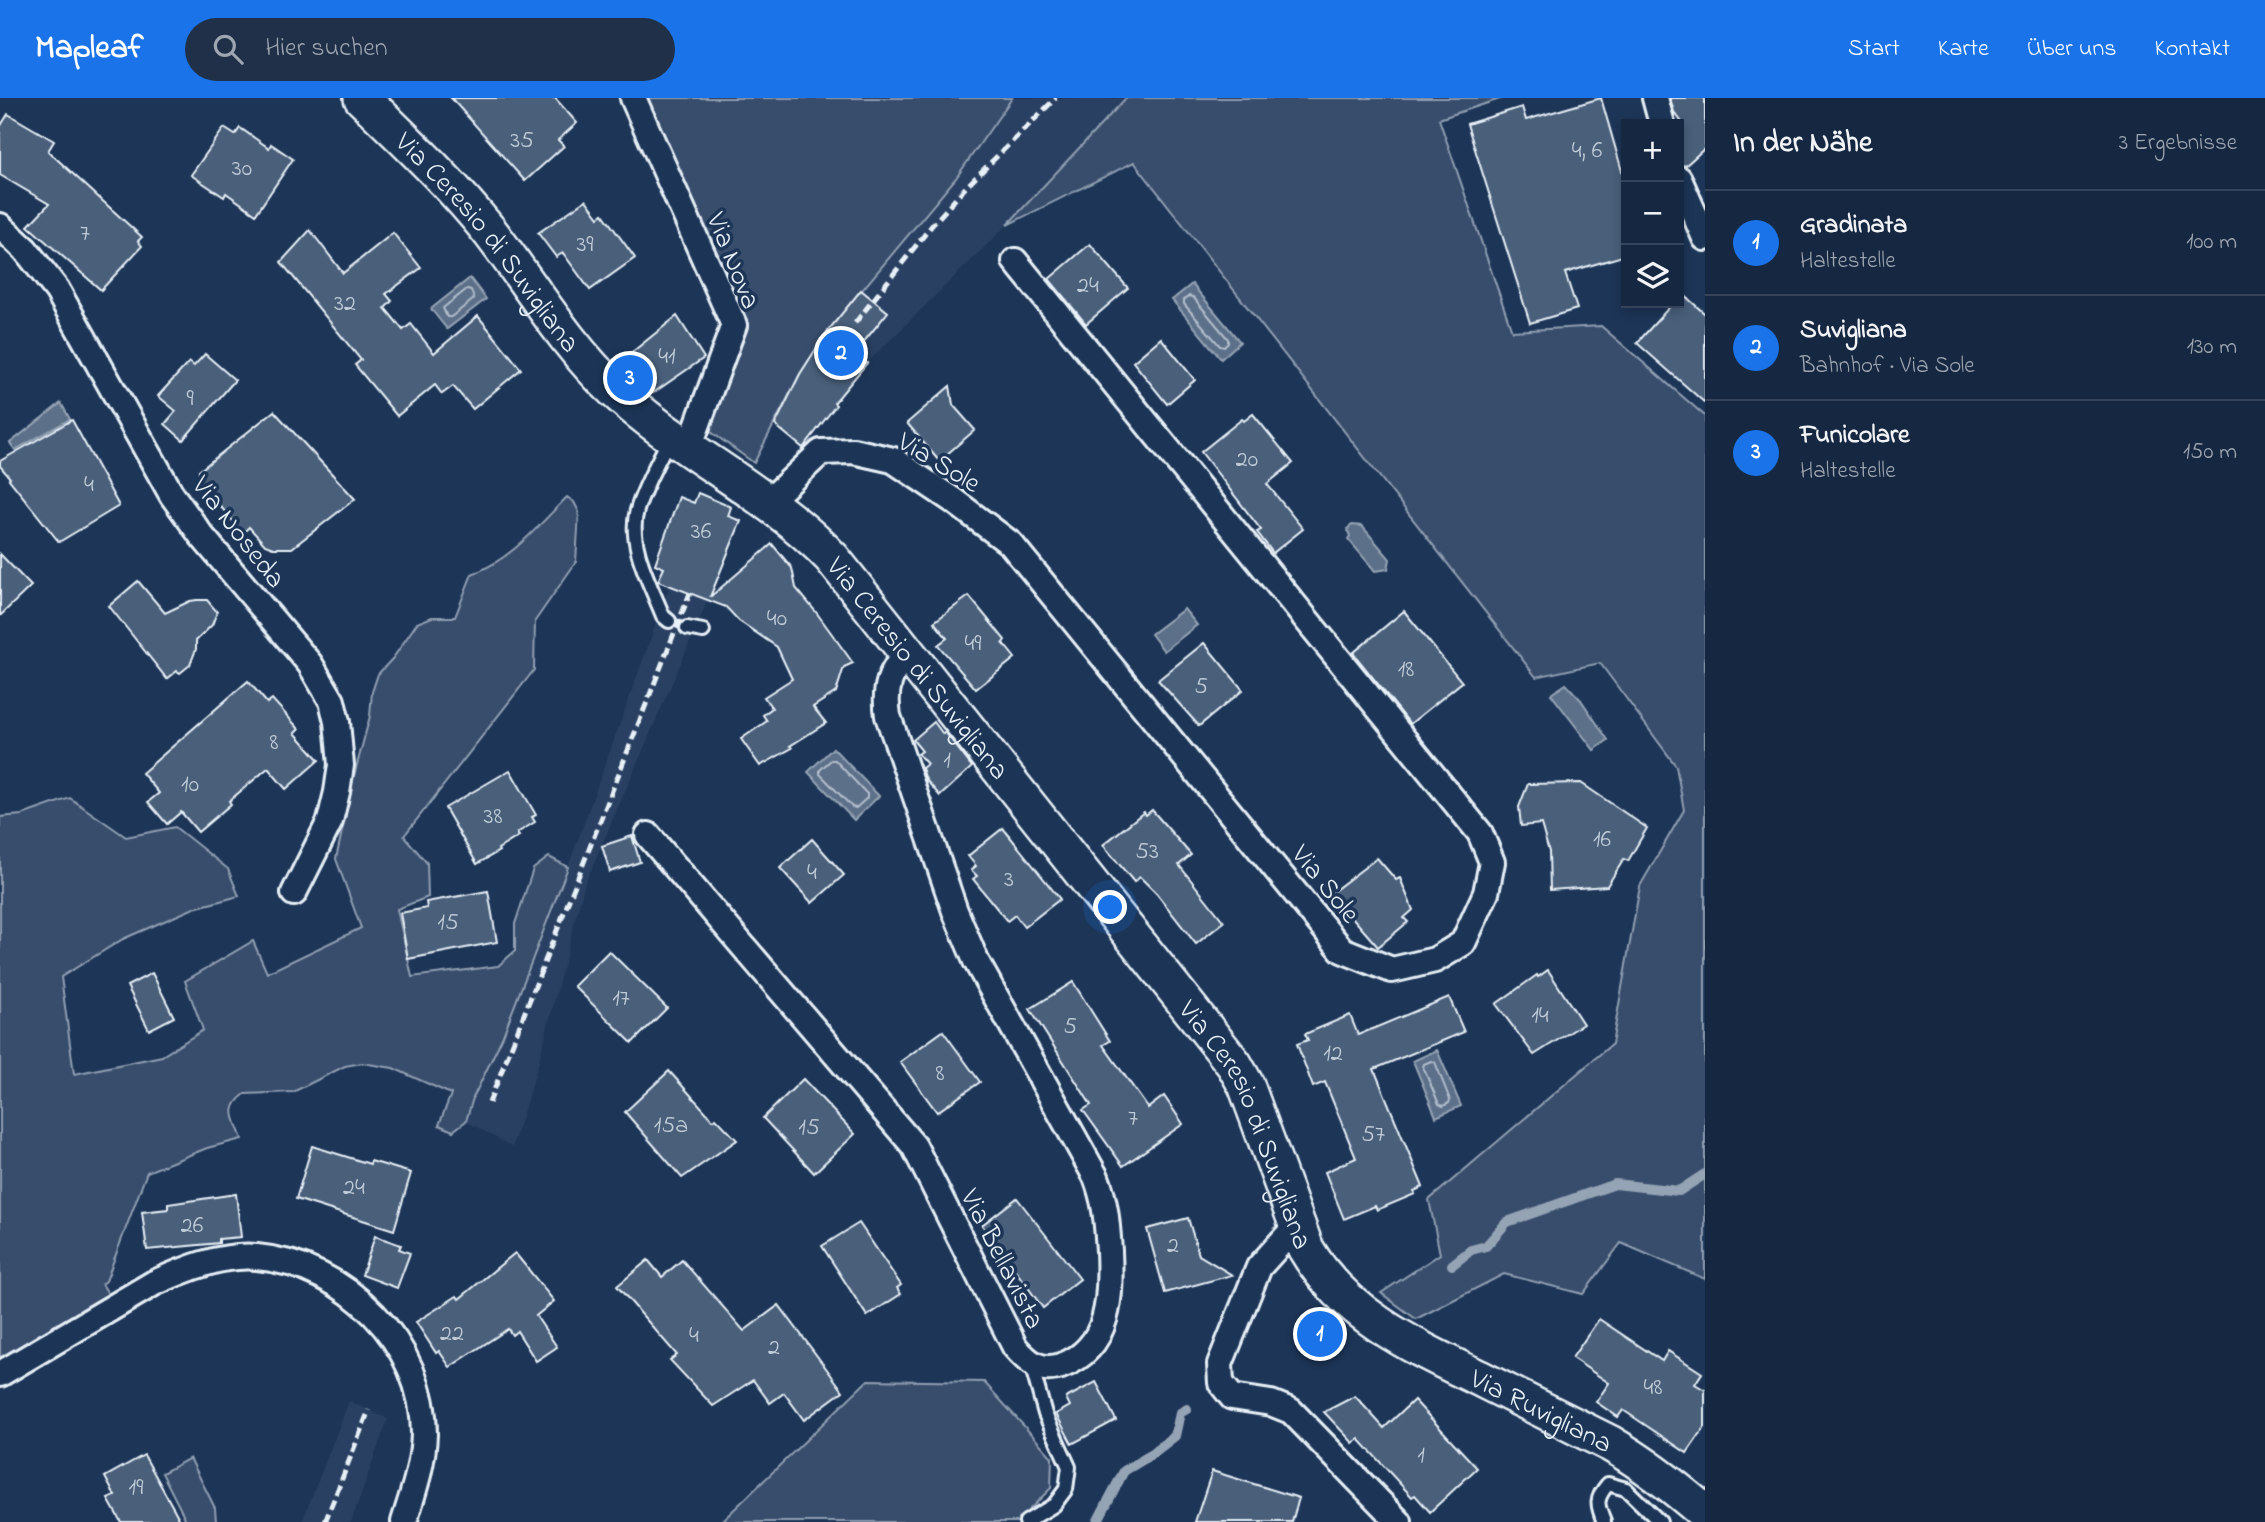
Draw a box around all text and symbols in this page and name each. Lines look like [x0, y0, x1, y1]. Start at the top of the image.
search box [185, 18, 675, 81]
text: Mapleaf [35, 25, 143, 73]
icon: search [209, 30, 247, 68]
text: Hier suchen [265, 30, 388, 68]
text: Start [1848, 32, 1900, 67]
text: Karte [1938, 32, 1989, 67]
text: Über uns [2027, 32, 2116, 67]
text: Kontakt [2154, 32, 2230, 67]
map controls [1621, 119, 1684, 308]
button: + [1621, 119, 1684, 182]
text: In der Nähe [1733, 122, 1873, 166]
street label: Via Ceresio di Suvigliana [384, 123, 589, 363]
house number: 35 [510, 124, 534, 159]
text: 3 Ergebnisse [2119, 127, 2237, 160]
house number: 4, 6 [1572, 134, 1603, 169]
house number: 30 [232, 152, 252, 187]
button: − [1621, 182, 1684, 245]
street label: Via Nova [693, 206, 770, 316]
text: Gradinata [1800, 207, 1907, 245]
house number: 7 [80, 217, 90, 252]
text: 1 [1752, 226, 1760, 259]
text: 100 m [2186, 226, 2237, 259]
house number: 39 [576, 228, 594, 263]
button: layers [1621, 245, 1684, 308]
text: Haltestelle [1800, 245, 1895, 278]
house number: 24 [1077, 269, 1099, 304]
house number: 32 [334, 287, 356, 322]
text: Suvigliana [1800, 312, 1907, 350]
pin: 2 [818, 327, 864, 379]
text: 2 [1750, 331, 1762, 364]
text: 130 m [2187, 331, 2237, 364]
house number: 41 [658, 340, 676, 375]
text: Bahnhof · Via Sole [1800, 350, 1975, 383]
pin: 3 [607, 352, 653, 404]
house number: 9 [186, 382, 194, 417]
text: Funicolare [1800, 417, 1910, 455]
street label: Via Sole [888, 423, 988, 505]
text: 3 [1751, 436, 1761, 469]
text: 150 m [2183, 436, 2237, 469]
house number: 20 [1236, 443, 1258, 478]
text: Haltestelle [1800, 455, 1895, 488]
street label: Via Noseda [180, 467, 294, 598]
house number: 4 [84, 468, 94, 503]
house number: 36 [691, 515, 712, 550]
street label: Via Ceresio di Suvigliana [814, 549, 1018, 790]
house number: 40 [767, 602, 787, 637]
house number: 49 [964, 627, 982, 662]
house number: 18 [1398, 653, 1414, 688]
house number: 5 [1194, 670, 1208, 705]
house number: 8 [270, 726, 279, 761]
house number: 1 [943, 744, 951, 779]
house number: 10 [181, 768, 199, 803]
house number: 38 [484, 800, 502, 835]
house number: 16 [1593, 823, 1612, 858]
house number: 53 [1135, 835, 1159, 870]
street label: Via Sole [1279, 836, 1369, 934]
house number: 4 [807, 856, 817, 891]
house number: 3 [1004, 863, 1014, 898]
your location [1093, 890, 1127, 924]
house number: 15 [437, 906, 459, 941]
house number: 17 [612, 982, 630, 1017]
street label: Via Ceresio di Suvigliana [1166, 992, 1321, 1255]
house number: 14 [1531, 999, 1549, 1034]
house number: 5 [1063, 1010, 1077, 1045]
house number: 12 [1323, 1037, 1343, 1072]
house number: 8 [936, 1057, 945, 1092]
house number: 7 [1128, 1102, 1138, 1137]
house number: 15a [654, 1109, 688, 1144]
house number: 15 [798, 1111, 820, 1146]
house number: 57 [1361, 1118, 1385, 1153]
house number: 24 [343, 1171, 365, 1206]
street label: Via Bellavista [948, 1182, 1054, 1337]
house number: 26 [181, 1209, 204, 1244]
house number: 2 [1167, 1229, 1179, 1264]
pin: 1 [1297, 1308, 1343, 1360]
house number: 22 [440, 1317, 464, 1352]
house number: 4 [689, 1319, 699, 1354]
house number: 2 [768, 1331, 780, 1366]
street label: Via Ruvigliana [1462, 1359, 1619, 1465]
house number: 48 [1644, 1371, 1662, 1406]
house number: 1 [1417, 1439, 1425, 1474]
house number: 19 [129, 1471, 144, 1506]

